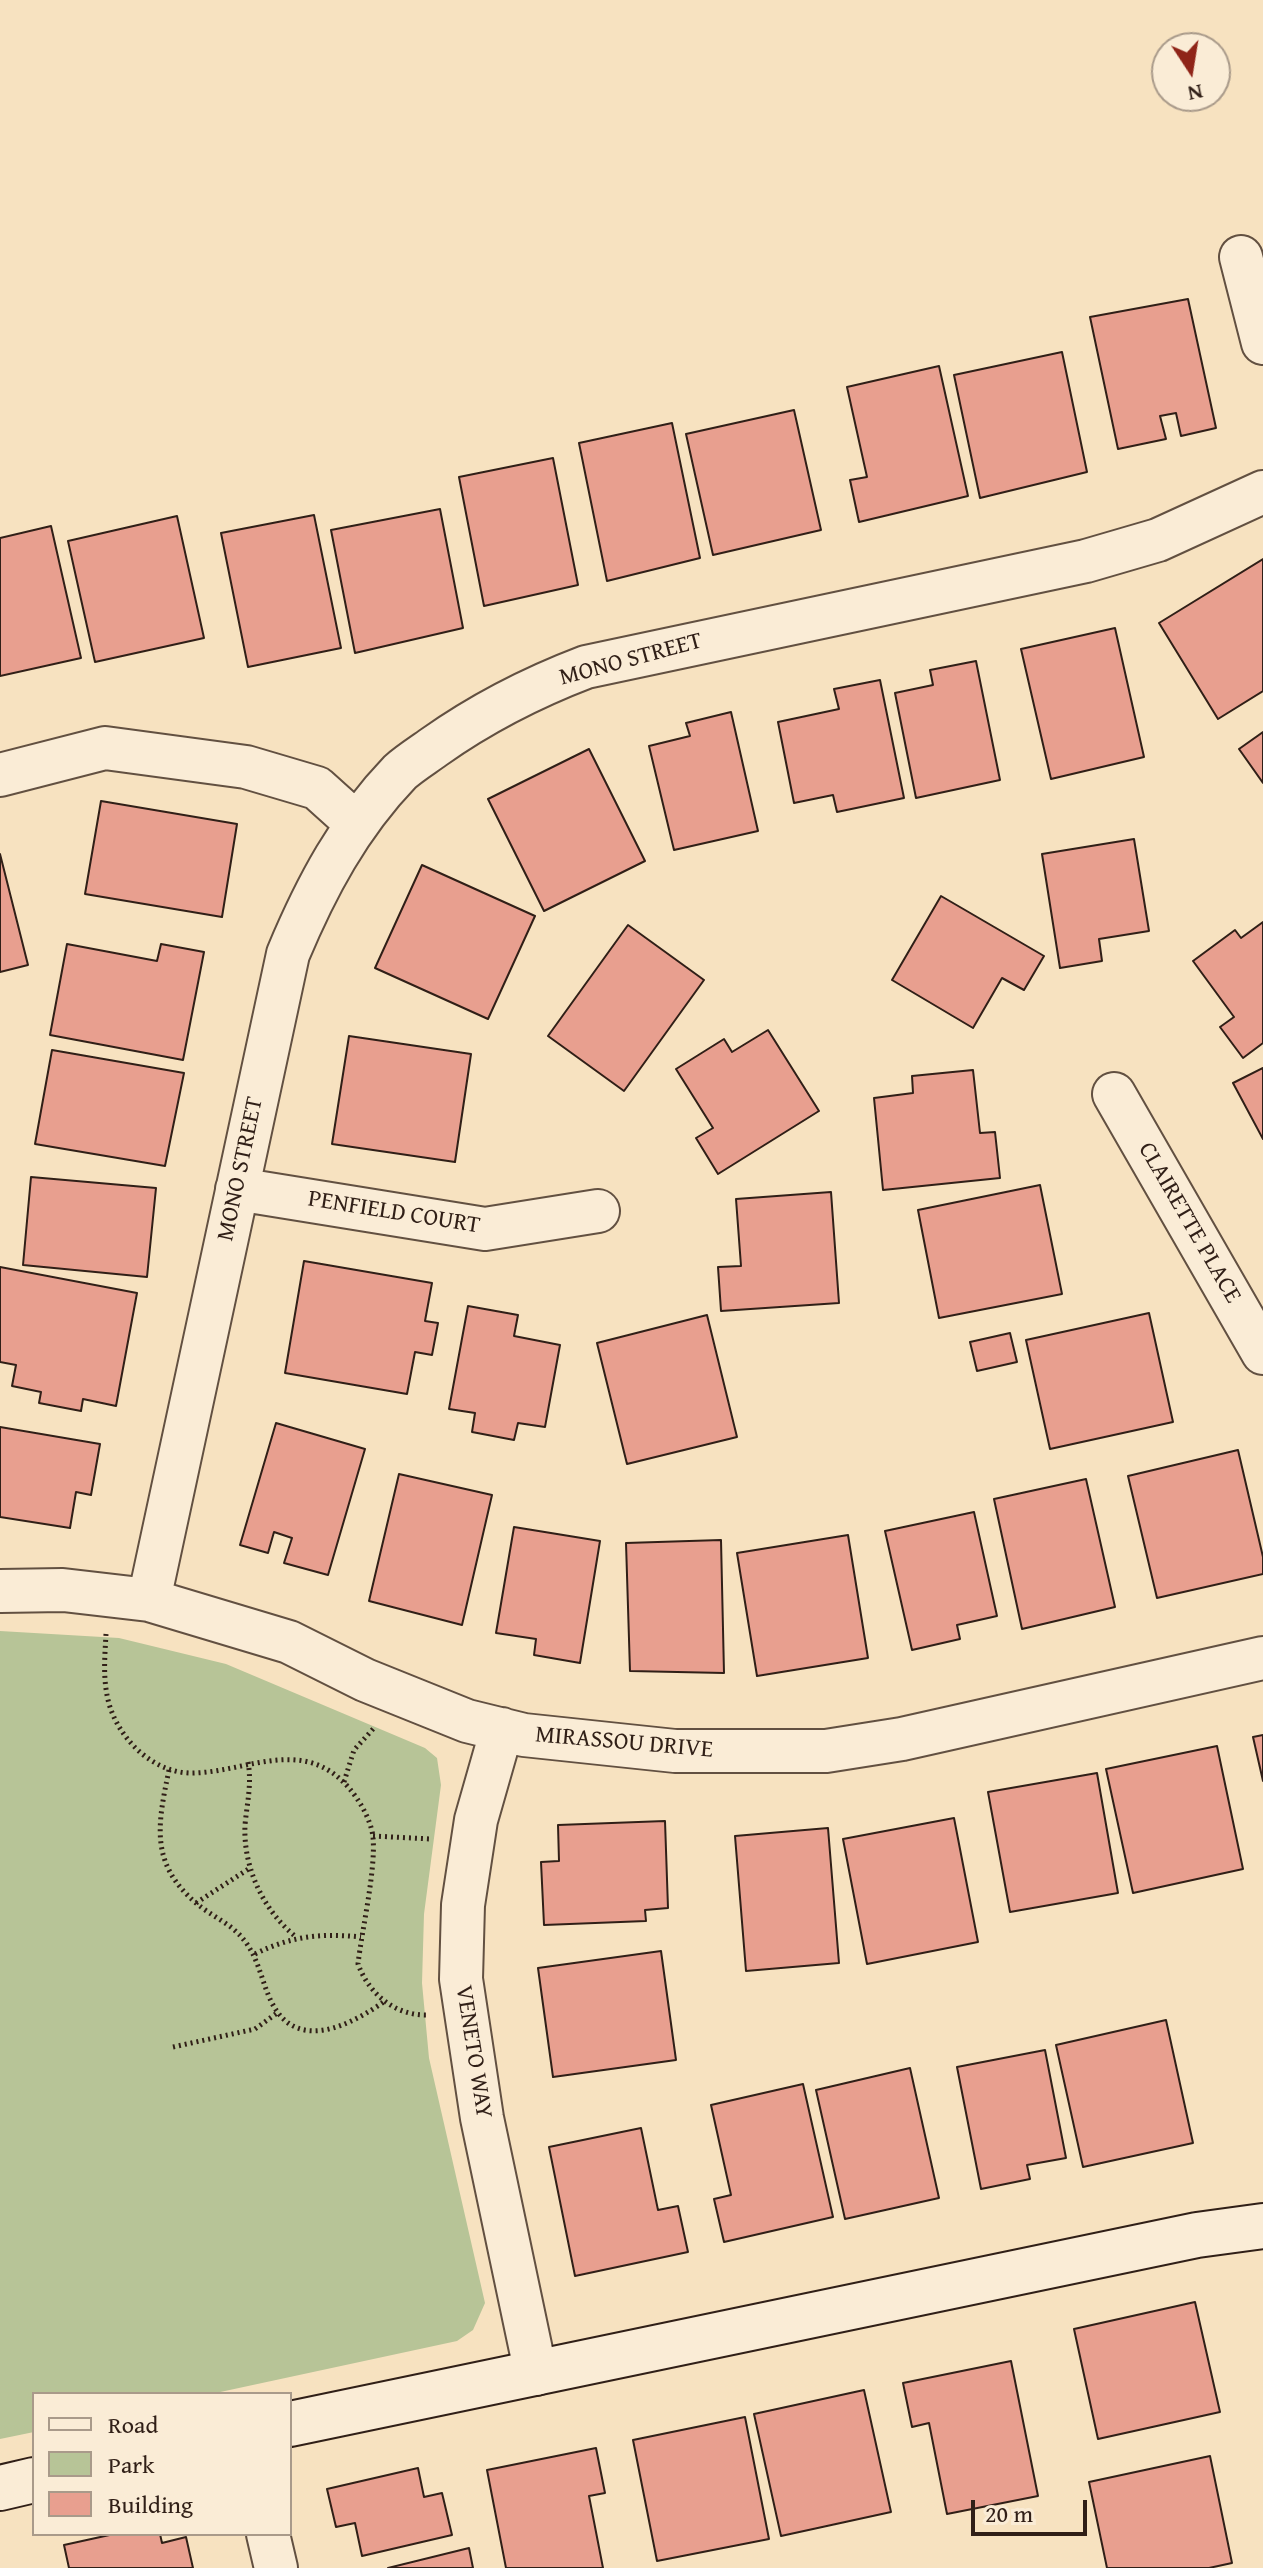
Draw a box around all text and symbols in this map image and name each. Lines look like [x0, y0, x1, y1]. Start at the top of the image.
north arrow [1151, 32, 1231, 112]
text: N [1185, 76, 1206, 111]
street label: MONO STREET [557, 627, 705, 693]
street label: MONO STREET [212, 1094, 270, 1244]
street label: CLAIRETTE PLACE [1131, 1137, 1247, 1309]
street label: PENFIELD COURT [306, 1185, 482, 1241]
street label: MIRASSOU DRIVE [534, 1721, 714, 1765]
street label: VENETO WAY [448, 1983, 498, 2121]
legend [32, 2392, 292, 2536]
text: Road [108, 2407, 158, 2442]
text: Park [108, 2447, 154, 2482]
scale bar [975, 2484, 1091, 2534]
text: Building [108, 2487, 193, 2522]
text: 20 m [985, 2496, 1033, 2531]

